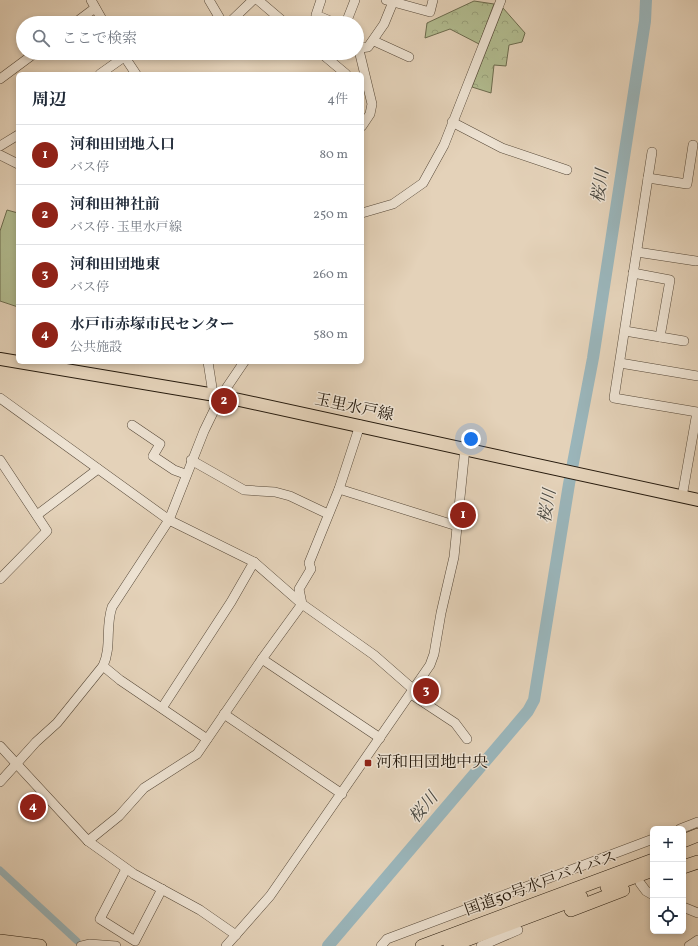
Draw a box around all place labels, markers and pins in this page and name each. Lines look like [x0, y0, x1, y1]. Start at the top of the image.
pin: 2 [211, 386, 237, 416]
pin: 1 [450, 500, 476, 530]
pin: 3 [413, 676, 439, 706]
place label: 河和田団地中央 [376, 752, 488, 774]
marker: 河和田団地中央 [363, 758, 373, 768]
pin: 4 [20, 792, 46, 822]

